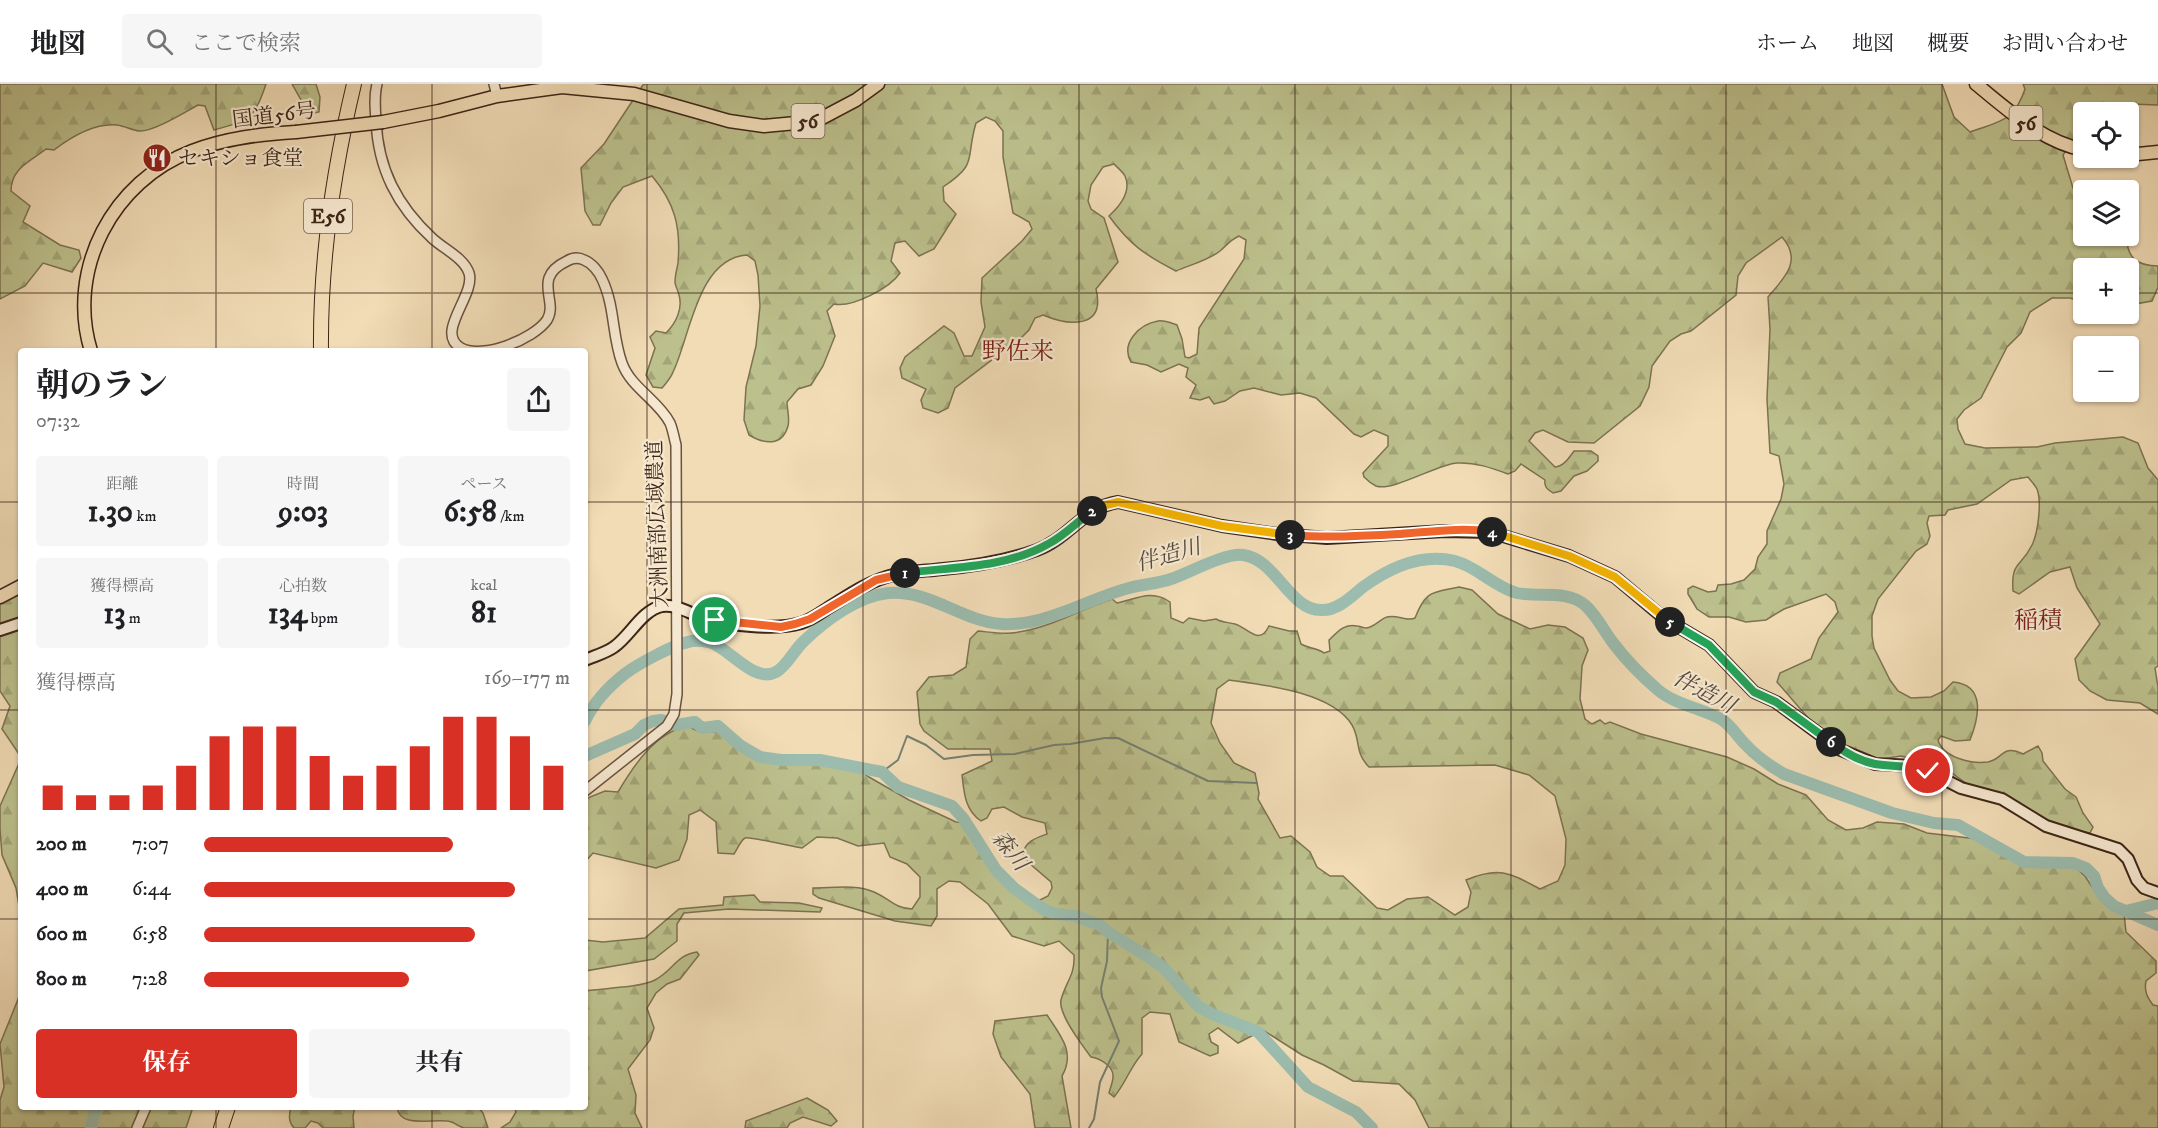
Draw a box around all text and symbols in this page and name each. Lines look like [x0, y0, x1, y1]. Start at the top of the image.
search box [122, 14, 542, 68]
icon: search [143, 25, 176, 58]
text: 地図 [30, 27, 86, 62]
text: ここで検索 [191, 30, 301, 57]
text: ホーム [1756, 31, 1819, 57]
text: 地図 [1852, 31, 1894, 57]
text: 概要 [1927, 31, 1969, 57]
text: お問い合わせ [2002, 31, 2128, 57]
street label: 国道56号 [231, 98, 318, 134]
map controls [2073, 102, 2139, 402]
button: locate [2073, 102, 2139, 168]
road number: 56 [792, 104, 824, 138]
road number: 56 [2010, 106, 2042, 140]
restaurant icon: セキショ食堂 [141, 142, 173, 174]
place label: セキショ食堂 [178, 146, 303, 172]
button: layers [2073, 180, 2139, 246]
road number: E56 [304, 199, 352, 233]
button: + [2073, 258, 2139, 324]
button: − [2073, 336, 2139, 402]
district label: 野佐来 [982, 337, 1054, 367]
text: 朝のラン [36, 366, 168, 407]
button: share [507, 368, 570, 431]
text: 07:32 [36, 409, 80, 434]
street label: 大洲南部広域農道 [642, 440, 674, 608]
text: 距離 [106, 474, 138, 494]
text: 時間 [287, 474, 319, 494]
text: ペース [460, 474, 508, 494]
text: 1.30 [88, 494, 133, 531]
text: 9:03 [278, 494, 328, 531]
text: 6:58 [443, 494, 497, 531]
pin: 2 [1077, 496, 1107, 526]
text: 2 [1088, 501, 1096, 521]
text: km [133, 506, 156, 526]
text: /km [497, 506, 525, 526]
pin: 4 [1477, 517, 1507, 547]
pin: 3 [1275, 520, 1305, 550]
text: 4 [1487, 522, 1497, 542]
text: 3 [1287, 525, 1293, 545]
water label: 伴造川 [1133, 533, 1206, 578]
pin: 1 [890, 558, 920, 588]
text: 1 [902, 563, 908, 583]
text: kcal [471, 575, 497, 595]
text: 獲得標高 [90, 576, 154, 596]
text: 心拍数 [279, 576, 327, 596]
pin [689, 594, 740, 645]
text: 81 [471, 595, 497, 632]
text: 13 [103, 596, 125, 633]
text: 134 [268, 596, 307, 633]
icon: arrive [698, 603, 731, 636]
district label: 稲積 [2014, 606, 2062, 636]
pin: 5 [1655, 607, 1685, 637]
text: m [125, 608, 141, 628]
text: bpm [307, 608, 338, 628]
text: 5 [1666, 612, 1674, 632]
water label: 伴造川 [1669, 665, 1742, 721]
text: 169–177 m [484, 666, 570, 691]
text: 獲得標高 [36, 671, 116, 696]
pin: 6 [1816, 727, 1846, 757]
text: 6 [1827, 732, 1835, 752]
pin [1902, 745, 1953, 796]
icon: check [1911, 754, 1944, 787]
water label: 森川 [985, 825, 1035, 878]
text: 200 m [36, 832, 87, 857]
text: 7:07 [132, 832, 169, 857]
text: 400 m [36, 877, 88, 902]
text: 6:44 [132, 877, 171, 902]
text: 600 m [36, 922, 87, 947]
text: 6:58 [132, 922, 168, 947]
text: 800 m [36, 967, 87, 992]
text: 7:28 [132, 967, 168, 992]
button: 保存 [36, 1029, 297, 1098]
button: 共有 [309, 1029, 570, 1098]

